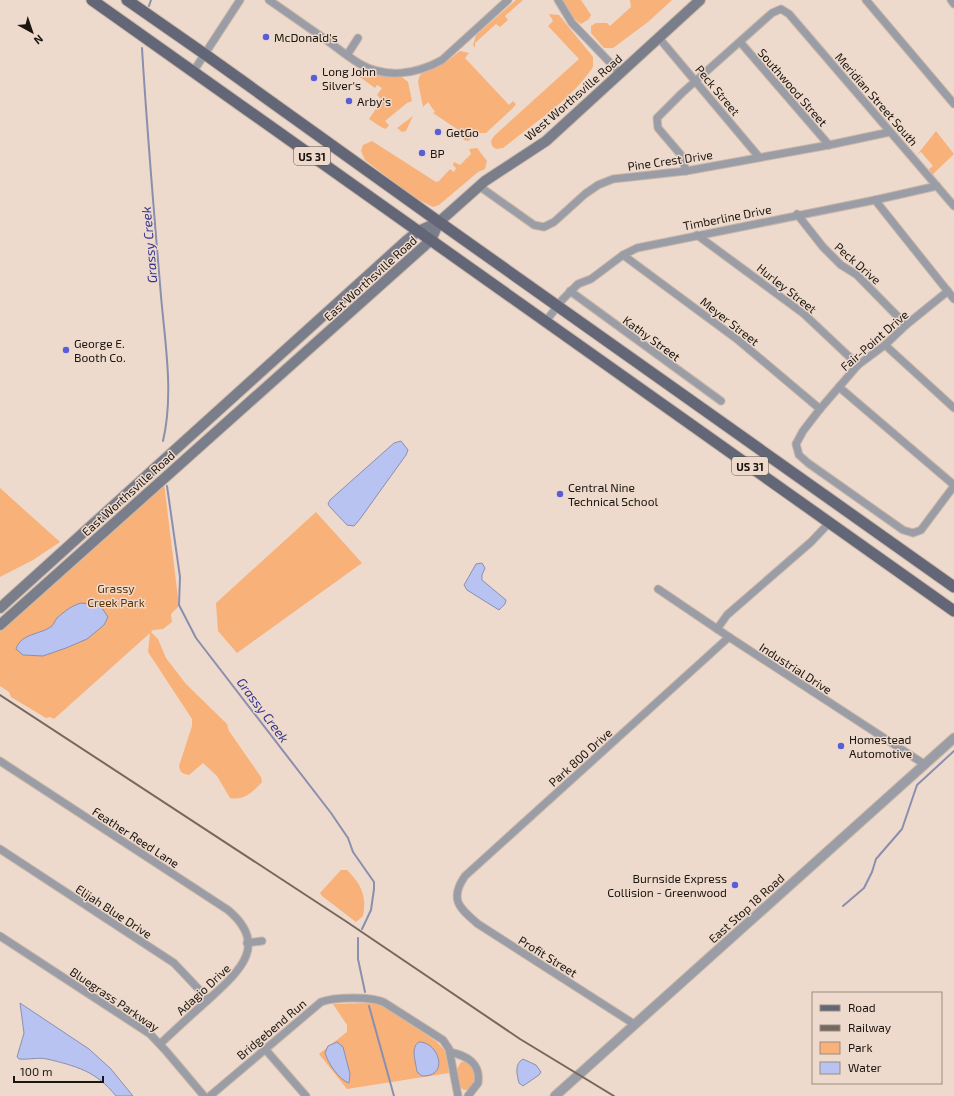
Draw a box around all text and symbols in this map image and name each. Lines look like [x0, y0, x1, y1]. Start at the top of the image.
north arrow [12, 12, 52, 52]
place label: McDonald's [274, 30, 338, 44]
marker: McDonald's [261, 32, 271, 42]
text: N [31, 33, 46, 48]
street label: Southwood Street [755, 45, 831, 129]
street label: Meridian Street South [833, 50, 921, 148]
street label: West Worthsville Road [521, 51, 625, 143]
street label: Peck Street [693, 62, 743, 118]
place label: Long John Silver's [322, 64, 376, 92]
marker: Long John Silver's [309, 73, 319, 83]
place label: Arby's [357, 94, 391, 108]
marker: Arby's [344, 96, 354, 106]
place label: GetGo [446, 125, 479, 139]
marker: GetGo [433, 127, 443, 137]
place label: BP [430, 146, 445, 160]
road number: US 31 [294, 147, 330, 165]
street label: Pine Crest Drive [626, 147, 714, 173]
marker: BP [417, 148, 427, 158]
street label: Timberline Drive [682, 202, 772, 232]
water label: Grassy Creek [138, 206, 160, 284]
street label: East Worthsville Road [321, 233, 419, 323]
street label: Peck Drive [832, 239, 884, 287]
street label: Hurley Street [754, 260, 820, 316]
street label: Meyer Street [698, 294, 762, 348]
street label: Fair-Point Drive [837, 307, 911, 373]
street label: Kathy Street [621, 313, 684, 364]
place label: George E. Booth Co. [74, 336, 126, 364]
marker: George E. Booth Co. [61, 345, 71, 355]
street label: East Worthsville Road [79, 448, 177, 538]
road number: US 31 [732, 457, 768, 475]
place label: Central Nine Technical School [568, 480, 658, 508]
marker: Central Nine Technical School [555, 489, 565, 499]
park label: Grassy Creek Park [87, 581, 145, 609]
street label: Industrial Drive [757, 639, 835, 697]
water label: Grassy Creek [234, 675, 293, 746]
street label: Park 800 Drive [546, 725, 614, 789]
place label: Homestead Automotive [849, 732, 912, 760]
marker: Homestead Automotive [836, 741, 846, 751]
street label: Feather Reed Lane [90, 804, 182, 870]
street label: East Stop 18 Road [705, 870, 787, 946]
place label: Burnside Express Collision - Greenwood [607, 871, 727, 899]
marker: Burnside Express Collision - Greenwood [730, 880, 740, 890]
street label: Elijah Blue Drive [73, 881, 155, 942]
street label: Profit Street [516, 932, 580, 980]
street label: Adagio Drive [173, 960, 233, 1018]
street label: Bluegrass Parkway [68, 964, 163, 1034]
legend [812, 992, 942, 1084]
street label: Bridgebend Run [233, 996, 309, 1062]
text: Road [848, 1000, 876, 1014]
text: Railway [848, 1020, 892, 1034]
text: Park [848, 1040, 873, 1054]
scale bar [14, 1058, 103, 1084]
text: Water [848, 1060, 882, 1074]
text: 100 m [20, 1064, 52, 1078]

